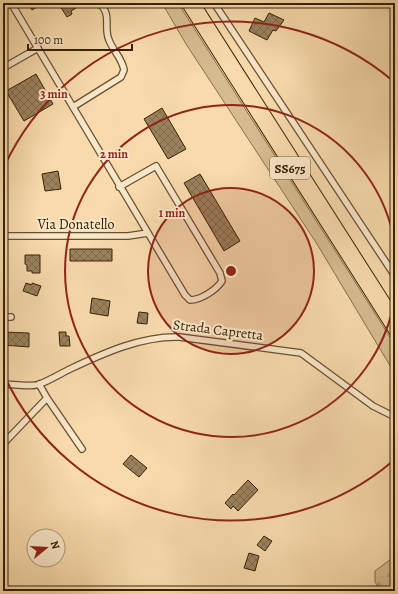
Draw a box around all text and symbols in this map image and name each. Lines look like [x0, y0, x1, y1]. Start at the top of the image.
scale bar [28, 26, 132, 52]
text: 100 m [34, 32, 63, 48]
text: 3 min [40, 86, 68, 102]
text: 2 min [100, 146, 128, 162]
road number: SS675 [270, 157, 310, 179]
text: 1 min [159, 205, 186, 221]
street label: Via Donatello [37, 215, 114, 234]
centre of rings [224, 264, 238, 278]
street label: Strada Capretta [172, 315, 265, 345]
north arrow [26, 528, 66, 568]
text: N [47, 539, 63, 551]

